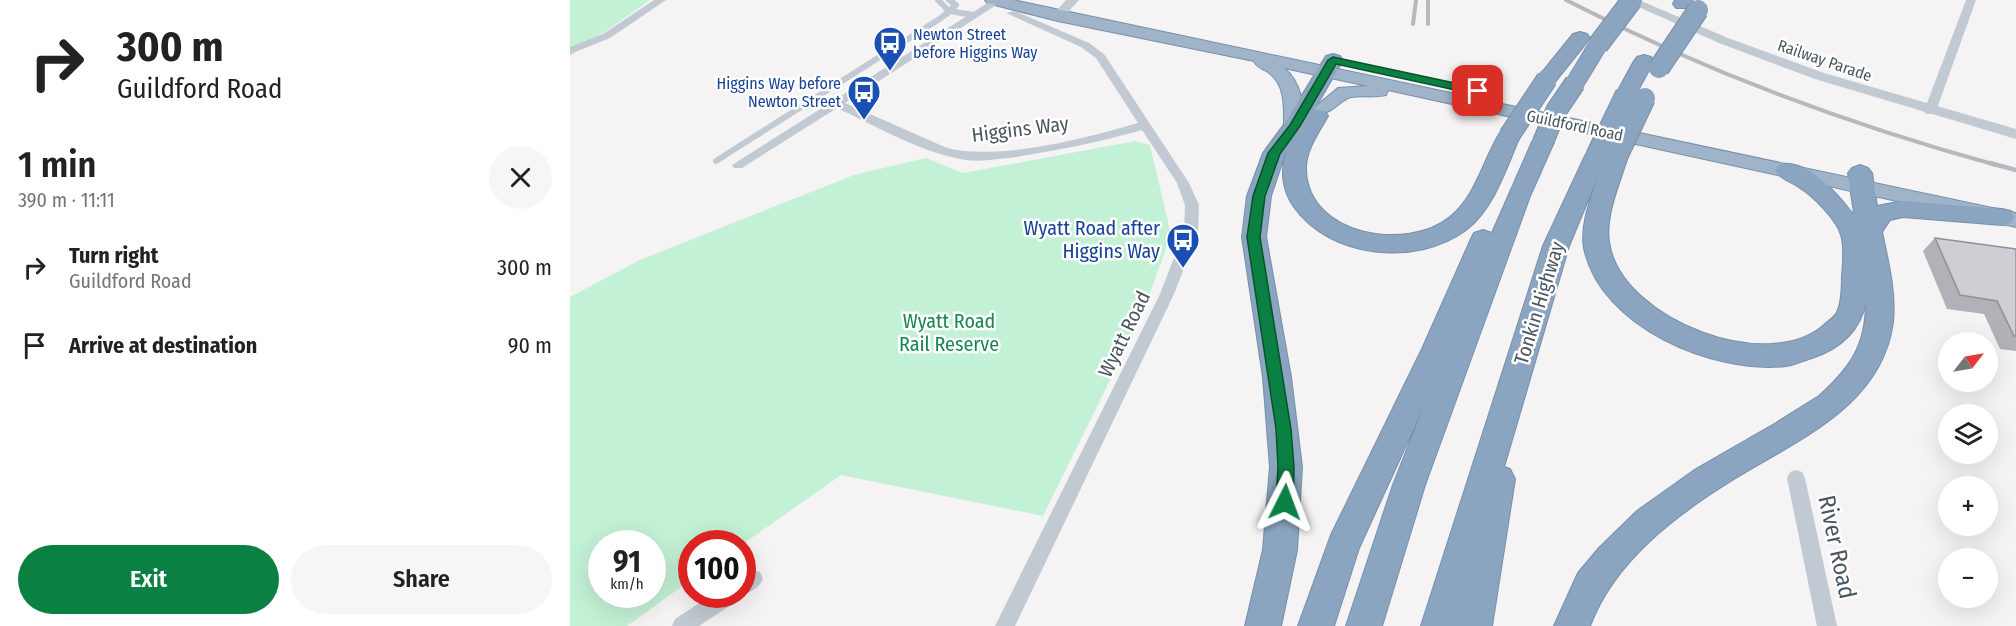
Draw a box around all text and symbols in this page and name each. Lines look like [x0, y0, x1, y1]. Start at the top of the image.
text: 300 m [117, 22, 224, 72]
icon: right [18, 24, 96, 102]
bus stop icon: Newton Street before Higgins Way [872, 25, 908, 72]
place label: Newton Street before Higgins Way [913, 25, 1038, 62]
street label: Railway Parade [1775, 36, 1874, 85]
pin [1452, 65, 1503, 116]
text: Guildford Road [117, 73, 283, 105]
place label: Higgins Way before Newton Street [717, 74, 842, 111]
bus stop icon: Higgins Way before Newton Street [846, 74, 882, 121]
icon: arrive [1461, 74, 1494, 107]
street label: Guildford Road [1525, 106, 1625, 145]
street label: Higgins Way [970, 111, 1070, 147]
text: 1 min [18, 143, 96, 187]
button: close [489, 146, 552, 209]
text: 390 m · 11:11 [18, 188, 115, 212]
place label: Wyatt Road after Higgins Way [1024, 216, 1160, 263]
bus stop icon: Wyatt Road after Higgins Way [1165, 222, 1201, 269]
street label: Tonkin Highway [1509, 239, 1569, 367]
text: Turn right [69, 242, 158, 269]
icon: right [18, 251, 51, 284]
text: 300 m [497, 254, 552, 281]
text: Guildford Road [69, 269, 192, 293]
street label: Wyatt Road [1093, 287, 1155, 381]
park label: Wyatt Road Rail Reserve [899, 309, 999, 356]
icon: arrive [18, 329, 51, 362]
text: Arrive at destination [69, 332, 257, 359]
text: 90 m [508, 332, 552, 359]
north arrow [1938, 332, 1998, 392]
map controls [1938, 332, 1998, 608]
button: layers [1938, 404, 1998, 464]
position arrow [1253, 470, 1317, 534]
button: + [1938, 476, 1998, 536]
street label: River Road [1812, 493, 1862, 601]
speed limit sign: 100 [678, 530, 756, 608]
text: 91 [613, 544, 641, 580]
button: Exit [18, 545, 279, 614]
button: Share [291, 545, 552, 614]
button: − [1938, 548, 1998, 608]
text: km/h [610, 575, 644, 593]

